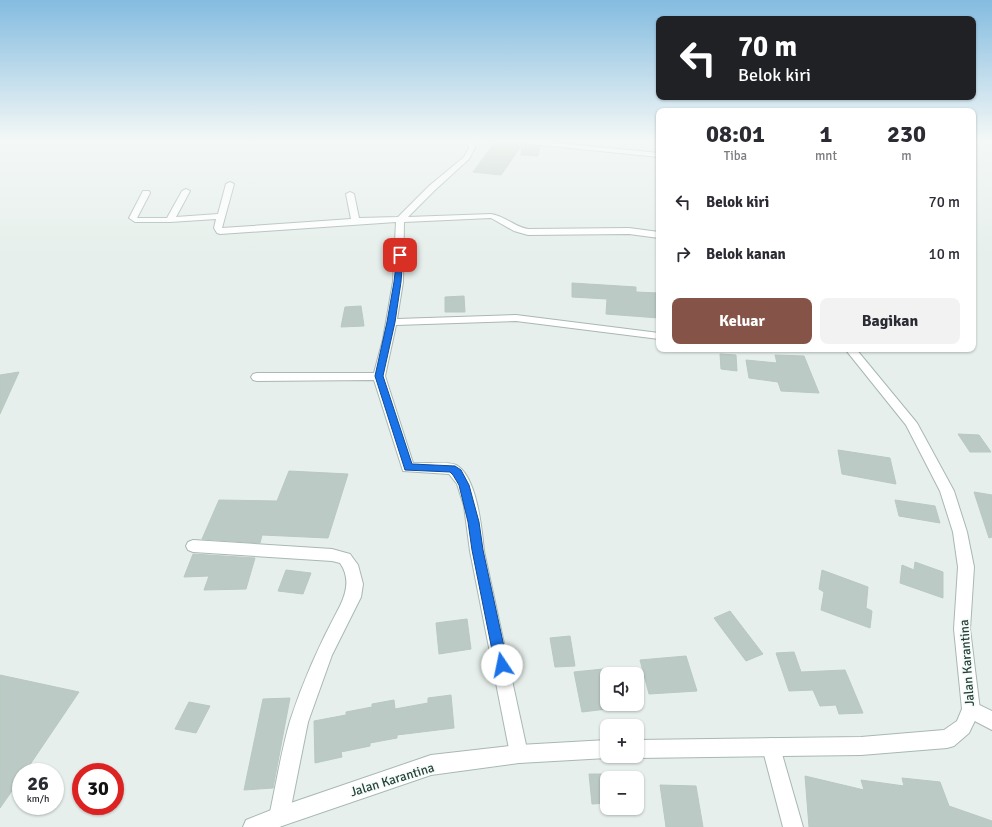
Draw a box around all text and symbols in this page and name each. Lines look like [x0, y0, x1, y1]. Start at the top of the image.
text: 70 m [738, 30, 797, 64]
icon: left [672, 32, 724, 84]
text: Belok kiri [738, 64, 811, 86]
text: 08:01 [706, 119, 765, 149]
text: 1 [820, 119, 832, 149]
text: 230 [887, 119, 926, 149]
text: Tiba [724, 148, 747, 164]
text: mnt [815, 148, 837, 164]
text: m [901, 148, 912, 164]
icon: left [672, 191, 694, 213]
text: Belok kiri [706, 193, 769, 211]
text: 70 m [929, 193, 960, 211]
pin [383, 238, 417, 272]
icon: right [672, 243, 694, 265]
icon: arrive [389, 244, 411, 266]
text: Belok kanan [706, 245, 786, 263]
text: 10 m [929, 245, 960, 263]
button: Keluar [672, 298, 812, 344]
button: Bagikan [820, 298, 960, 344]
street label: Jalan Karantina [956, 619, 978, 707]
position arrow [481, 644, 523, 686]
map controls [600, 667, 644, 815]
button: sound [600, 667, 644, 711]
button: + [600, 719, 644, 763]
street label: Jalan Karantina [348, 760, 436, 800]
speed limit sign: 30 [72, 763, 124, 815]
text: 26 [27, 771, 49, 796]
button: − [600, 771, 644, 815]
text: km/h [27, 793, 49, 805]

